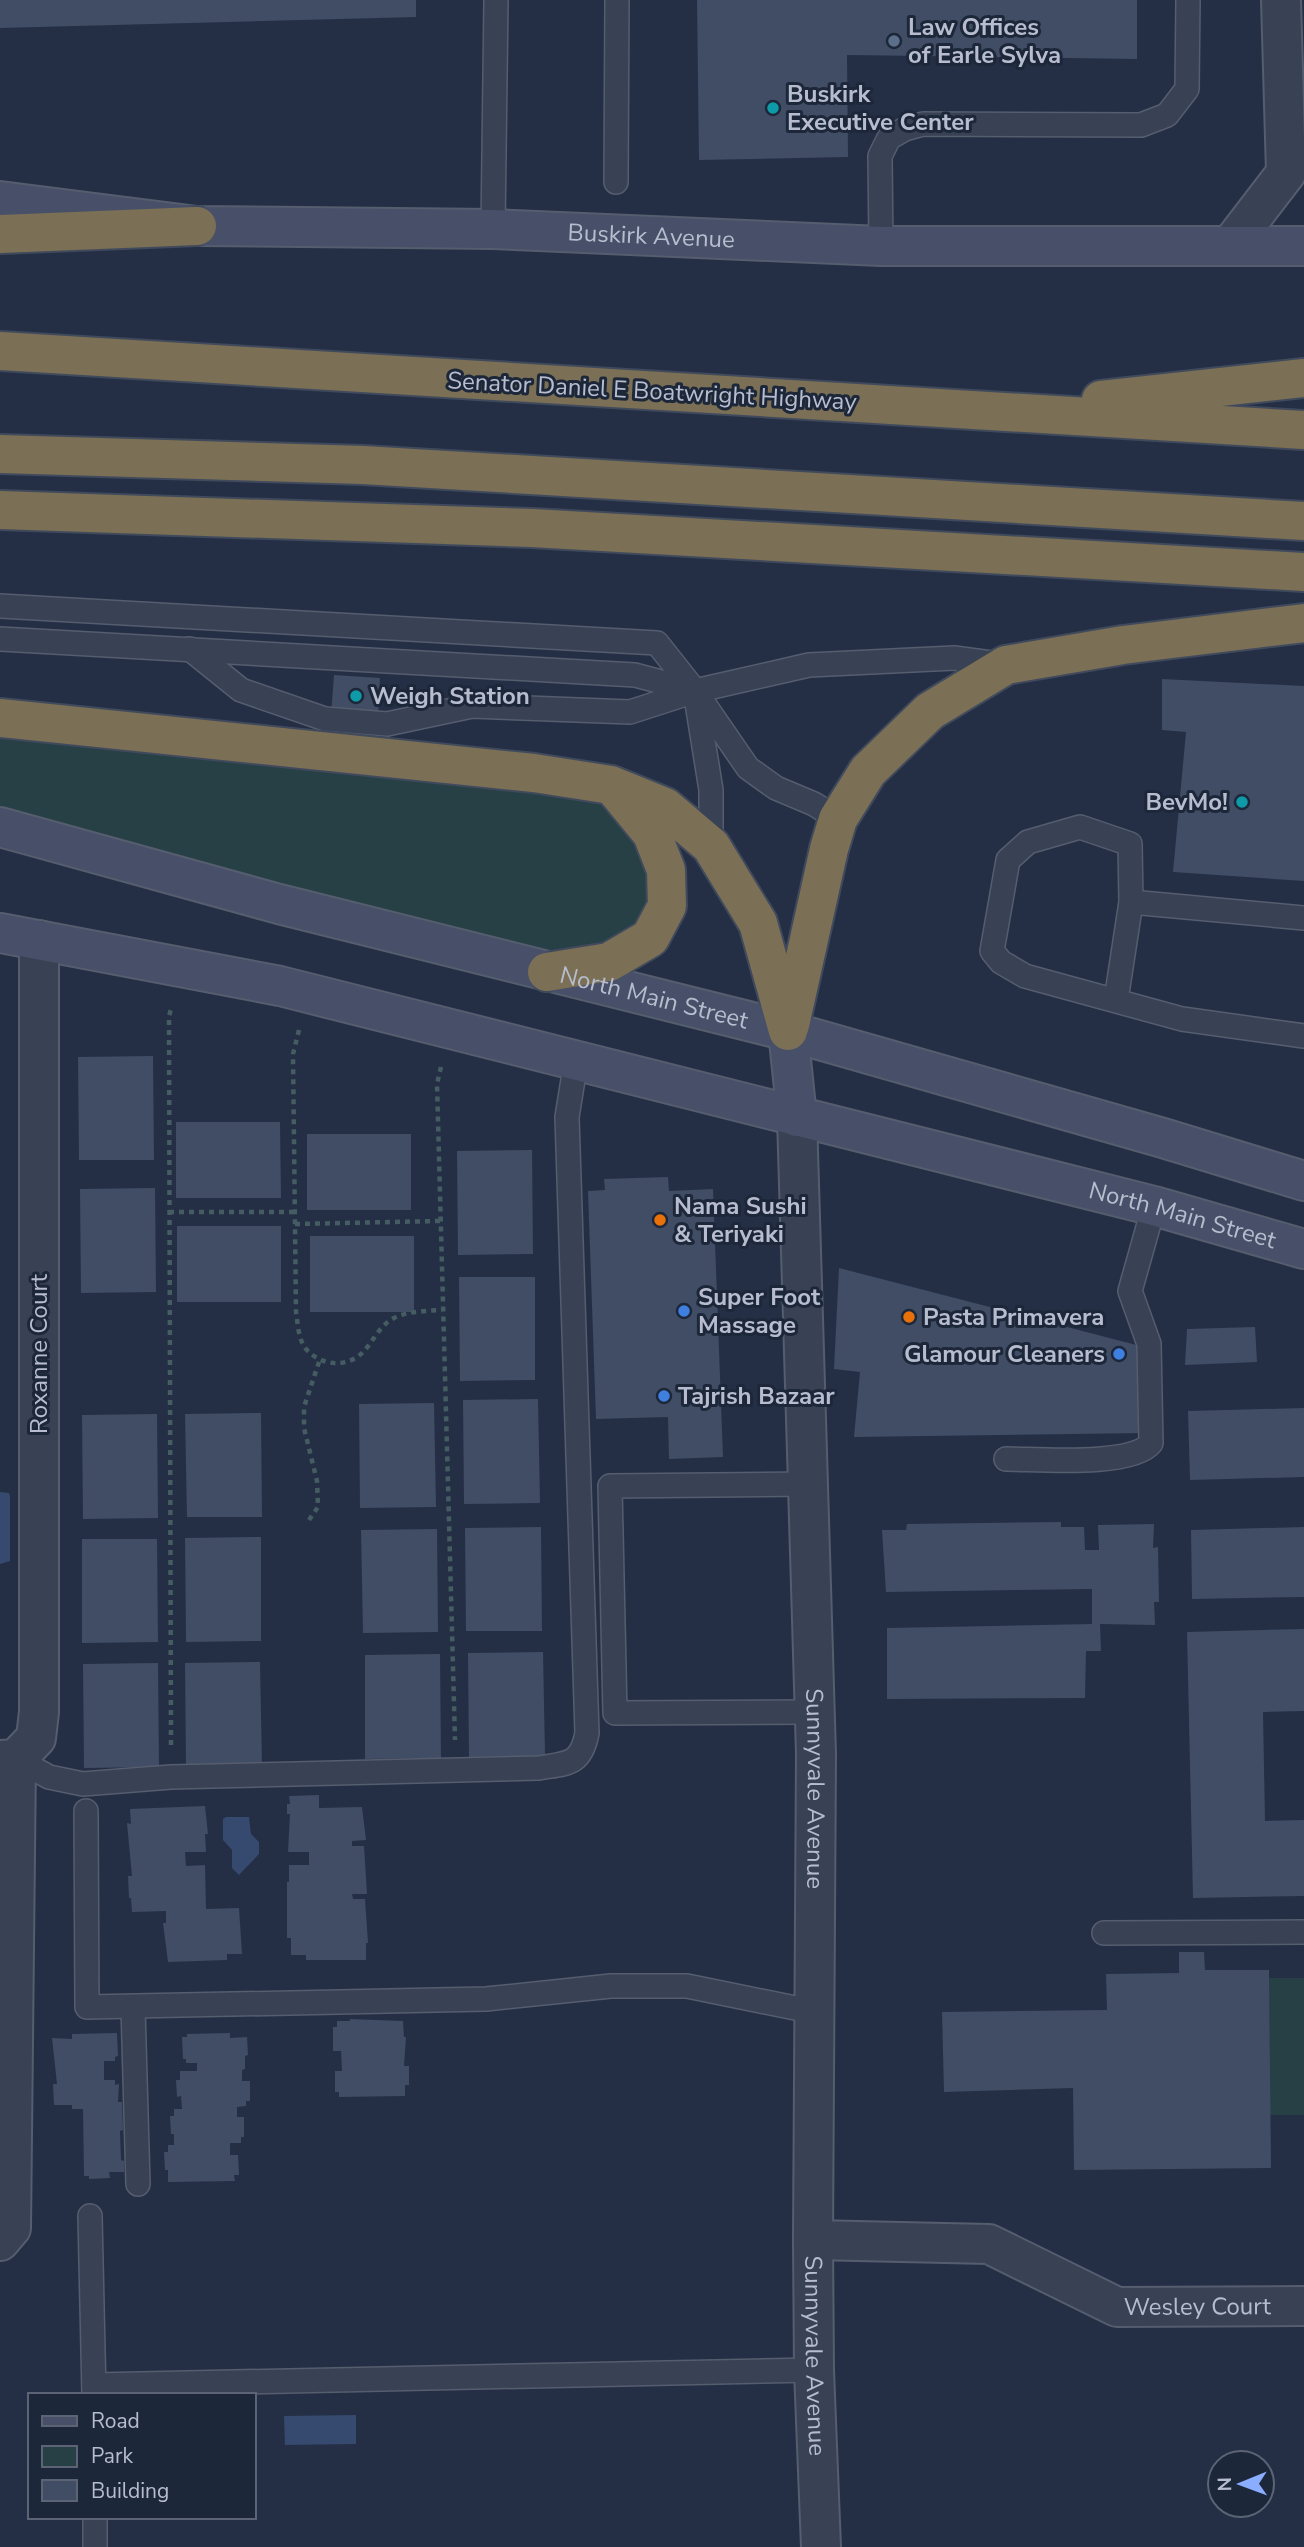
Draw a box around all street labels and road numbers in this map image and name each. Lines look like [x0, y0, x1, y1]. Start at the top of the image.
street label: Buskirk Avenue [567, 216, 736, 256]
street label: Senator Daniel E Boatwright Highway [446, 364, 858, 418]
street label: North Main Street [557, 959, 752, 1037]
street label: North Main Street [1085, 1174, 1280, 1256]
street label: Roxanne Court [23, 1273, 55, 1434]
street label: Sunnyvale Avenue [798, 1688, 832, 1889]
street label: Sunnyvale Avenue [797, 2255, 833, 2457]
street label: Wesley Court [1124, 2290, 1272, 2323]

